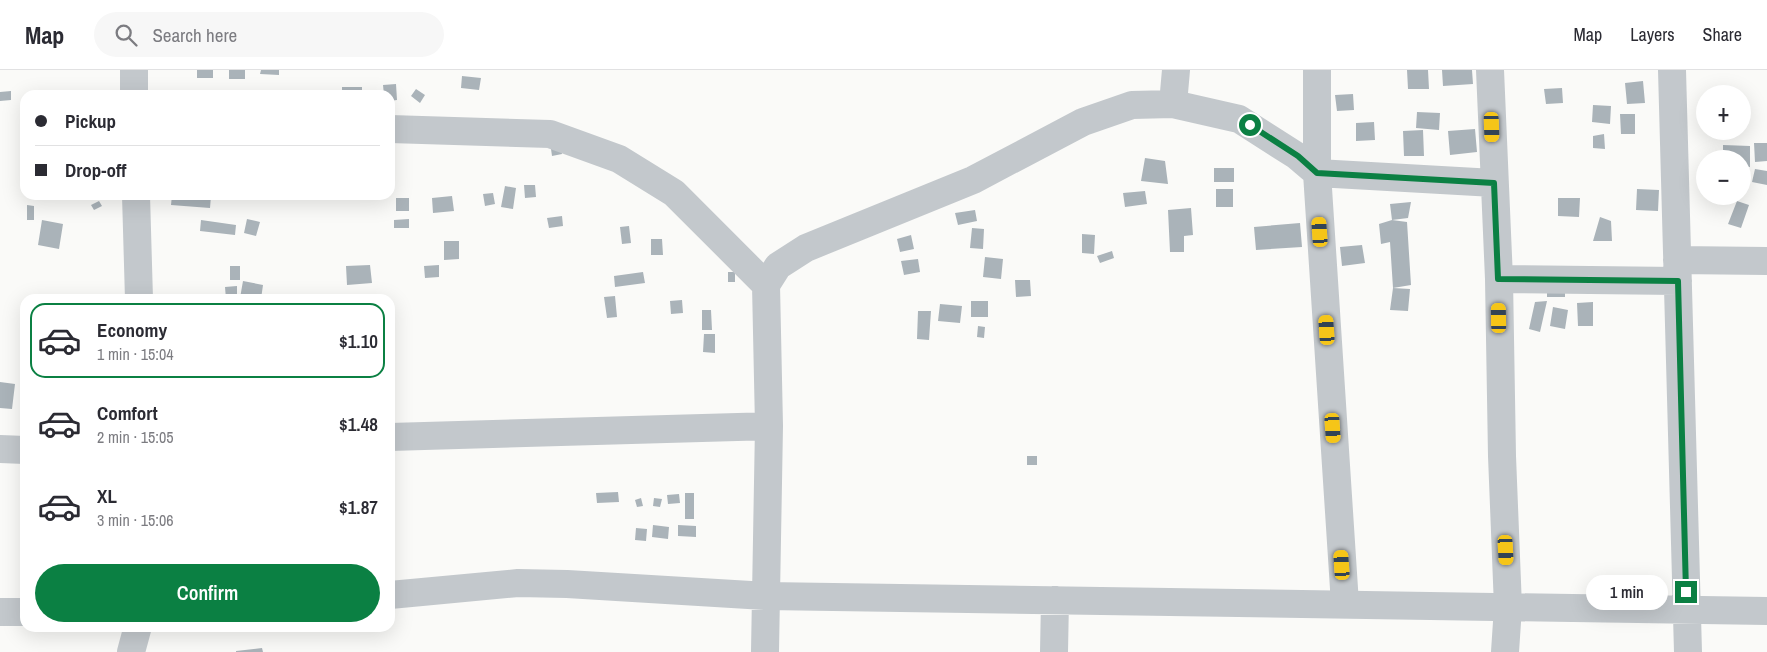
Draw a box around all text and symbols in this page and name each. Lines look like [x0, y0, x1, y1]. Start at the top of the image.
search box [94, 12, 444, 57]
text: Map [25, 19, 64, 51]
icon: search [112, 21, 140, 49]
text: Search here [152, 22, 237, 48]
text: Map [1574, 22, 1602, 47]
text: Layers [1630, 22, 1675, 47]
text: Share [1703, 22, 1742, 47]
map controls [1696, 85, 1751, 205]
button: + [1696, 85, 1751, 140]
text: Pickup [65, 108, 116, 134]
car [1483, 112, 1500, 142]
route start [1239, 114, 1261, 136]
button: − [1696, 150, 1751, 205]
text: Drop-off [65, 157, 126, 183]
car [1311, 217, 1328, 247]
car [1491, 303, 1506, 333]
car [1318, 315, 1335, 345]
text: Economy [97, 317, 167, 343]
icon: car [37, 318, 82, 363]
text: $1.10 [339, 328, 378, 354]
text: 1 min · 15:04 [97, 343, 174, 365]
text: Comfort [97, 400, 158, 426]
icon: car [37, 401, 82, 446]
text: $1.48 [339, 411, 378, 437]
car [1324, 413, 1341, 443]
text: 2 min · 15:05 [97, 426, 174, 448]
text: XL [97, 483, 117, 509]
icon: car [37, 484, 82, 529]
text: $1.87 [339, 494, 378, 520]
text: 3 min · 15:06 [97, 509, 174, 531]
car [1497, 535, 1514, 565]
car [1333, 550, 1350, 580]
button: Confirm [35, 564, 380, 622]
callout: 1 min [1586, 574, 1668, 610]
text: 1 min [1610, 581, 1644, 603]
route end [1675, 581, 1697, 603]

